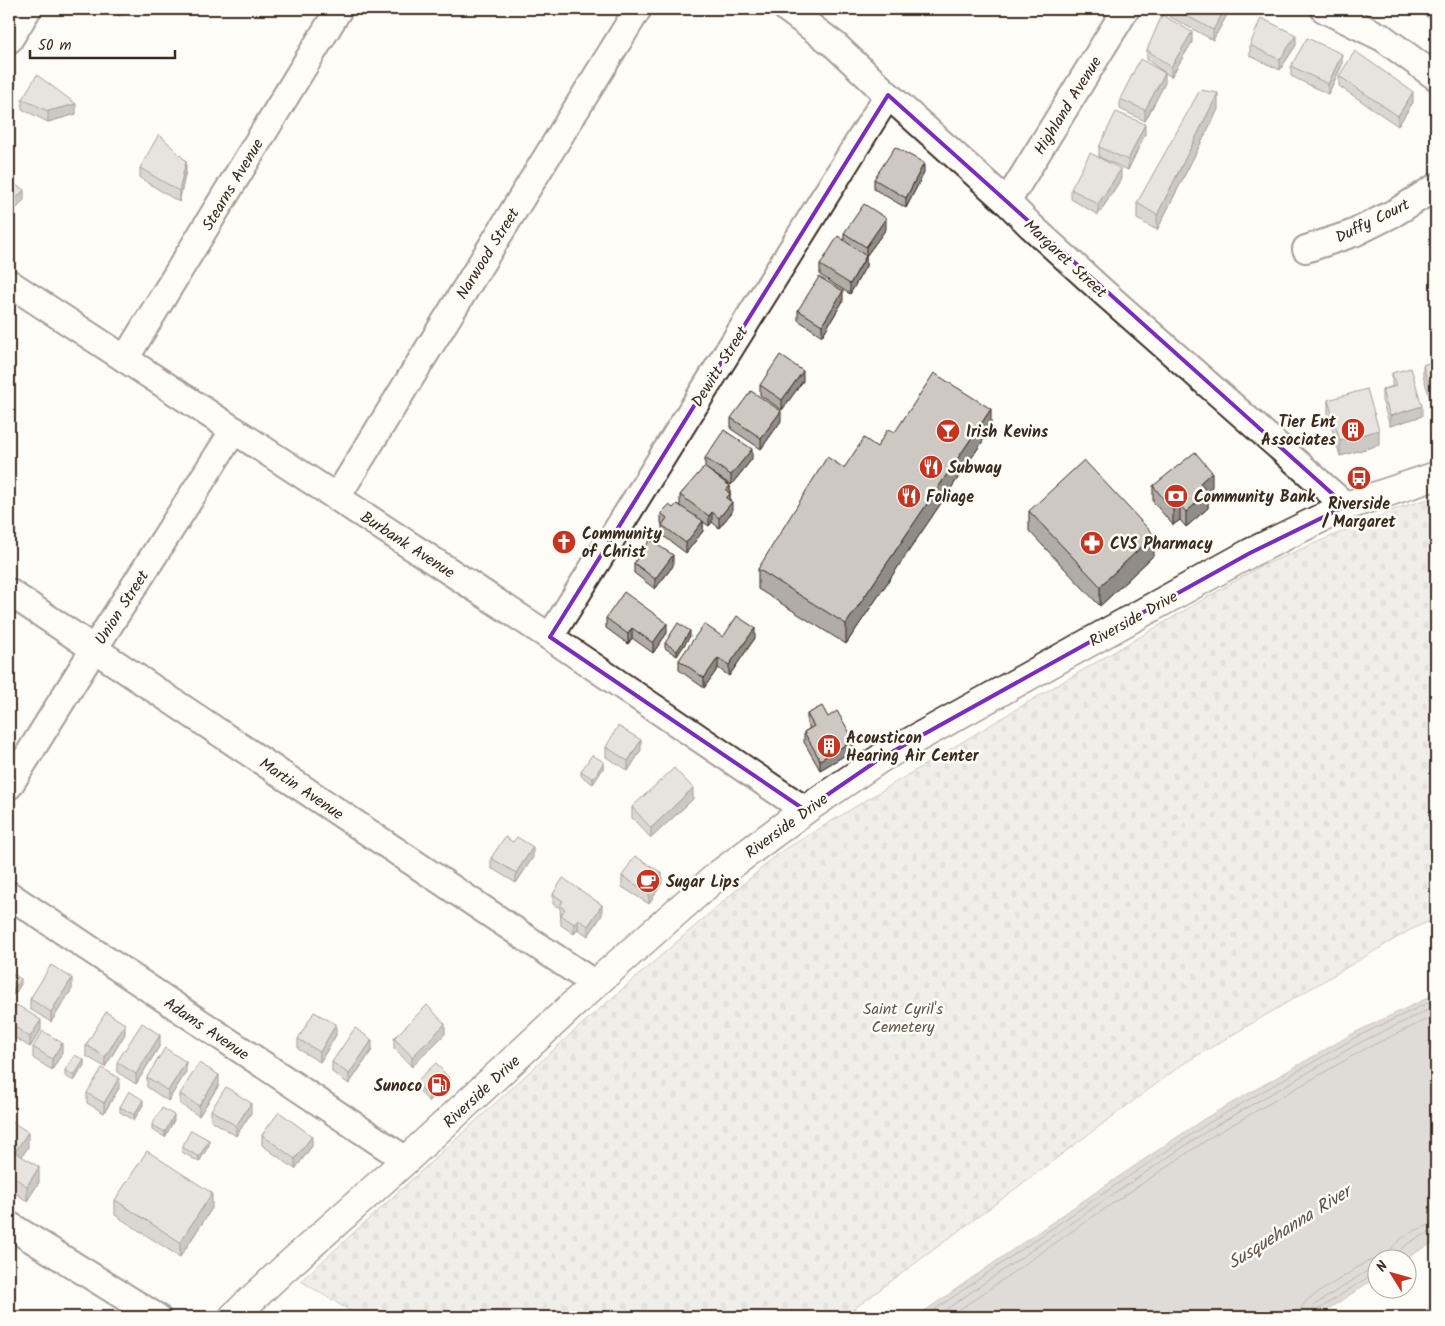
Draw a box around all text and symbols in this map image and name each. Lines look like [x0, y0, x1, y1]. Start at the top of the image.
scale bar [30, 28, 175, 60]
text: 50 m [38, 34, 72, 58]
street label: Highland Avenue [1028, 52, 1109, 160]
street label: Stearns Avenue [196, 134, 271, 236]
street label: Duffy Court [1331, 192, 1415, 250]
street label: Narwood Street [450, 202, 527, 304]
street label: Margaret Street [1018, 214, 1113, 305]
street label: Dewitt Street [685, 321, 756, 412]
place label: Tier Ent Associates [1261, 410, 1337, 453]
building icon: Tier Ent Associates [1340, 417, 1366, 443]
bar icon: Irish Kevins [935, 418, 961, 444]
place label: Irish Kevins [966, 420, 1049, 445]
restaurant icon: Subway [918, 454, 944, 480]
place label: Subway [948, 456, 1002, 481]
bus stop icon: Riverside / Margaret [1346, 465, 1372, 491]
restaurant icon: Foliage [896, 483, 922, 509]
bank icon: Community Bank [1163, 483, 1189, 509]
place label: Foliage [926, 485, 974, 510]
place label: Community Bank [1194, 485, 1316, 510]
place label: Riverside / Margaret [1321, 492, 1396, 535]
street label: Burbank Avenue [355, 505, 460, 585]
place label: Community of Christ [582, 522, 662, 565]
church icon: Community of Christ [551, 529, 577, 555]
pharmacy icon: CVS Pharmacy [1079, 530, 1105, 556]
place label: CVS Pharmacy [1110, 532, 1213, 557]
street label: Union Street [89, 565, 156, 650]
street label: Riverside Drive [1085, 585, 1183, 654]
place label: Acousticon Hearing Air Center [846, 726, 980, 769]
building icon: Acousticon Hearing Air Center [816, 733, 842, 759]
street label: Martin Avenue [254, 752, 349, 827]
street label: Riverside Drive [740, 787, 834, 865]
cafe icon: Sugar Lips [635, 868, 661, 894]
place label: Sugar Lips [666, 870, 740, 895]
street label: Adams Avenue [158, 991, 254, 1067]
park label: Saint Cyril's Cemetery [863, 997, 943, 1040]
street label: Riverside Drive [438, 1050, 526, 1135]
fuel station icon: Sunoco [426, 1072, 452, 1098]
place label: Sunoco [374, 1074, 422, 1099]
water label: Susquehanna River [1223, 1177, 1361, 1278]
north arrow [1368, 1248, 1418, 1298]
text: N [1371, 1257, 1394, 1277]

